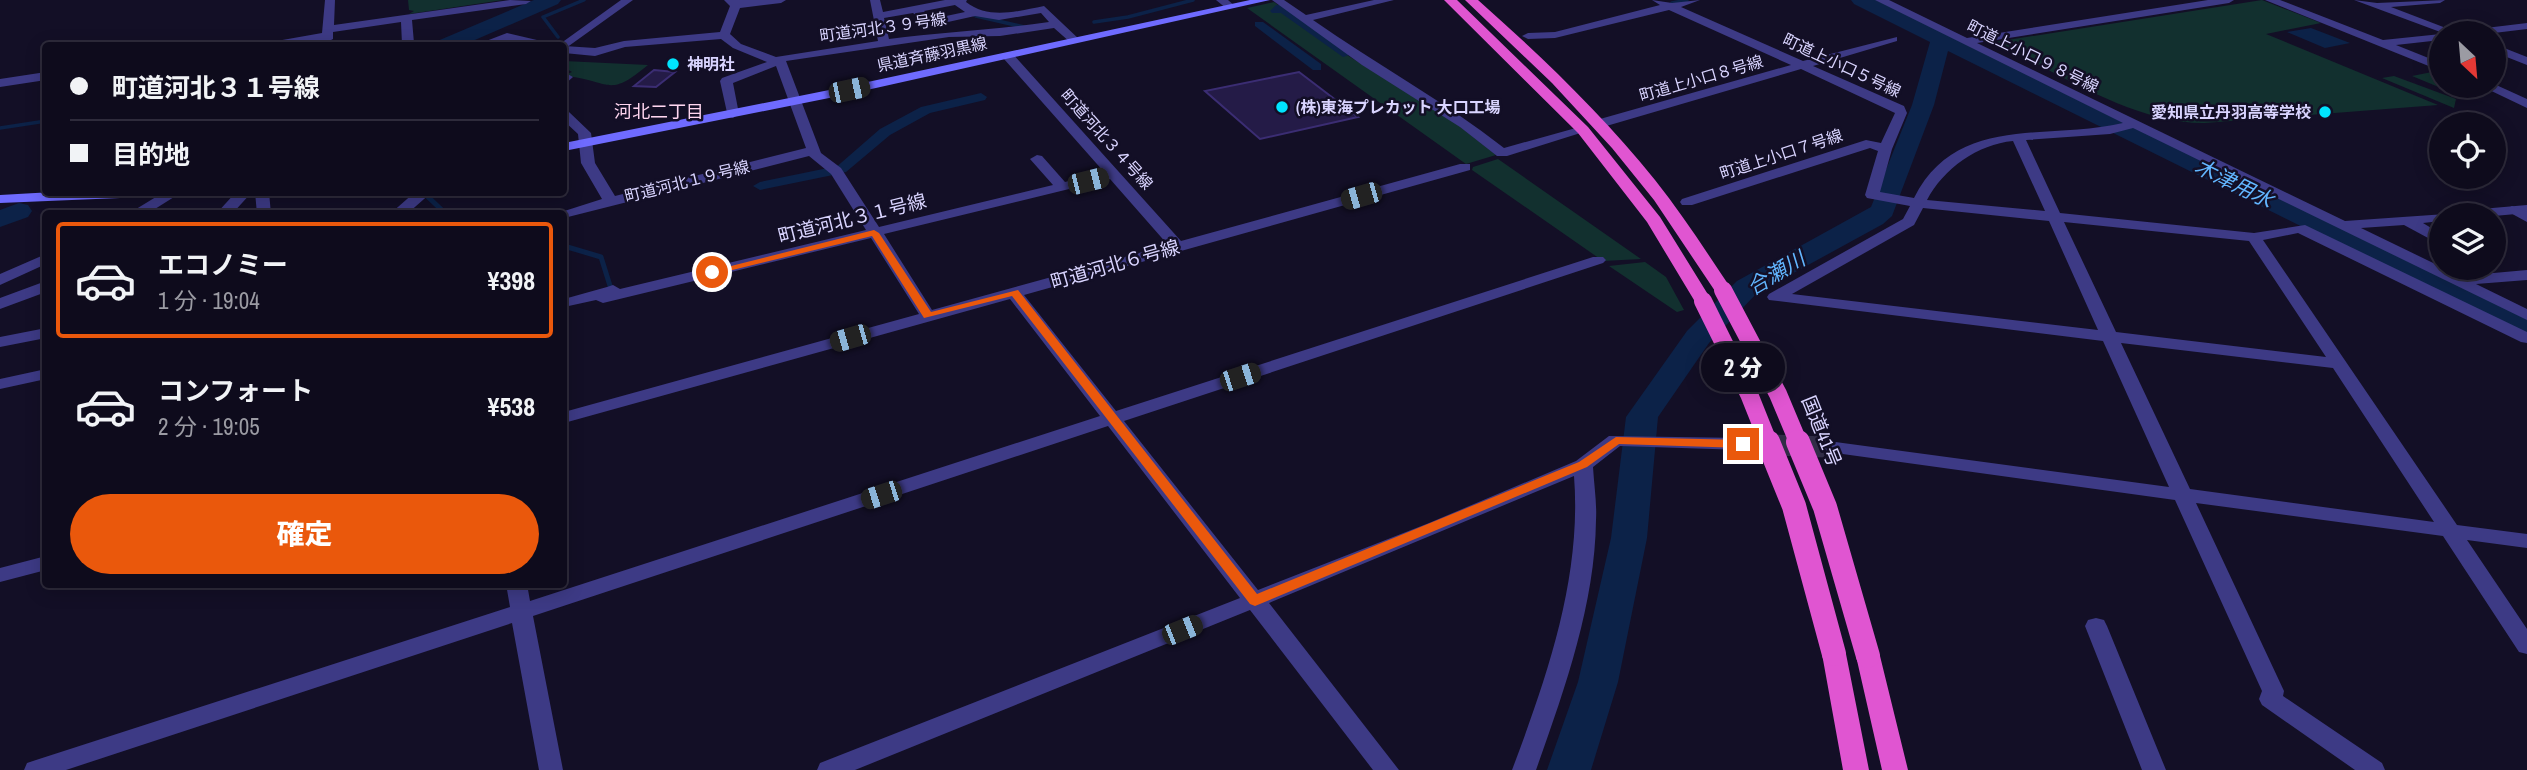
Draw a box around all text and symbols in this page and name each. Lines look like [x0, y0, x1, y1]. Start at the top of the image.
street label: 町道河北３９号線 [818, 7, 948, 47]
street label: 町道上小口９８号線 [1963, 15, 2103, 97]
north arrow [2429, 21, 2506, 98]
map controls [2429, 21, 2506, 280]
street label: 町道上小口５号線 [1779, 28, 1905, 102]
street label: 県道斉藤羽黒線 [875, 32, 989, 76]
street label: 町道上小口８号線 [1636, 50, 1766, 106]
place label: 神明社 [687, 53, 735, 75]
marker: 神明社 [665, 56, 681, 72]
text: 町道河北３１号線 [112, 70, 320, 105]
car [827, 75, 872, 105]
street label: 町道河北３４号線 [1056, 84, 1158, 194]
place label: (株)東海プレカット 大口工場 [1296, 96, 1500, 118]
district label: 河北二丁目 [614, 99, 704, 124]
marker: (株)東海プレカット 大口工場 [1274, 99, 1290, 115]
place label: 愛知県立丹羽高等学校 [2151, 101, 2311, 123]
marker: 愛知県立丹羽高等学校 [2317, 104, 2333, 120]
button: locate [2429, 112, 2506, 189]
street label: 町道上小口７号線 [1717, 124, 1845, 184]
text: 目的地 [112, 137, 190, 172]
water label: 木津用水 [2190, 152, 2280, 215]
street label: 町道河北１９号線 [622, 155, 752, 207]
car [1066, 166, 1111, 196]
car [1338, 180, 1385, 212]
street label: 町道河北３１号線 [775, 187, 929, 249]
button: layers [2429, 203, 2506, 280]
street label: 町道河北６号線 [1047, 233, 1183, 295]
water label: 合瀬川 [1742, 243, 1812, 302]
text: エコノミー [158, 247, 288, 282]
icon: car [74, 249, 137, 312]
route start [696, 256, 728, 288]
text: ¥398 [488, 263, 535, 298]
text: 1 分 · 19:04 [158, 285, 260, 316]
car [827, 322, 874, 354]
callout: 2 分 [1701, 342, 1785, 392]
text: 2 分 [1724, 352, 1762, 383]
car [1217, 361, 1264, 393]
text: コンフォート [158, 373, 313, 408]
icon: car [74, 375, 137, 438]
text: ¥538 [488, 389, 535, 424]
street label: 国道41号 [1796, 392, 1848, 470]
text: 2 分 · 19:05 [158, 411, 260, 442]
route end [1727, 428, 1759, 460]
car [858, 479, 905, 511]
button: 確定 [70, 494, 539, 574]
car [1159, 612, 1206, 648]

